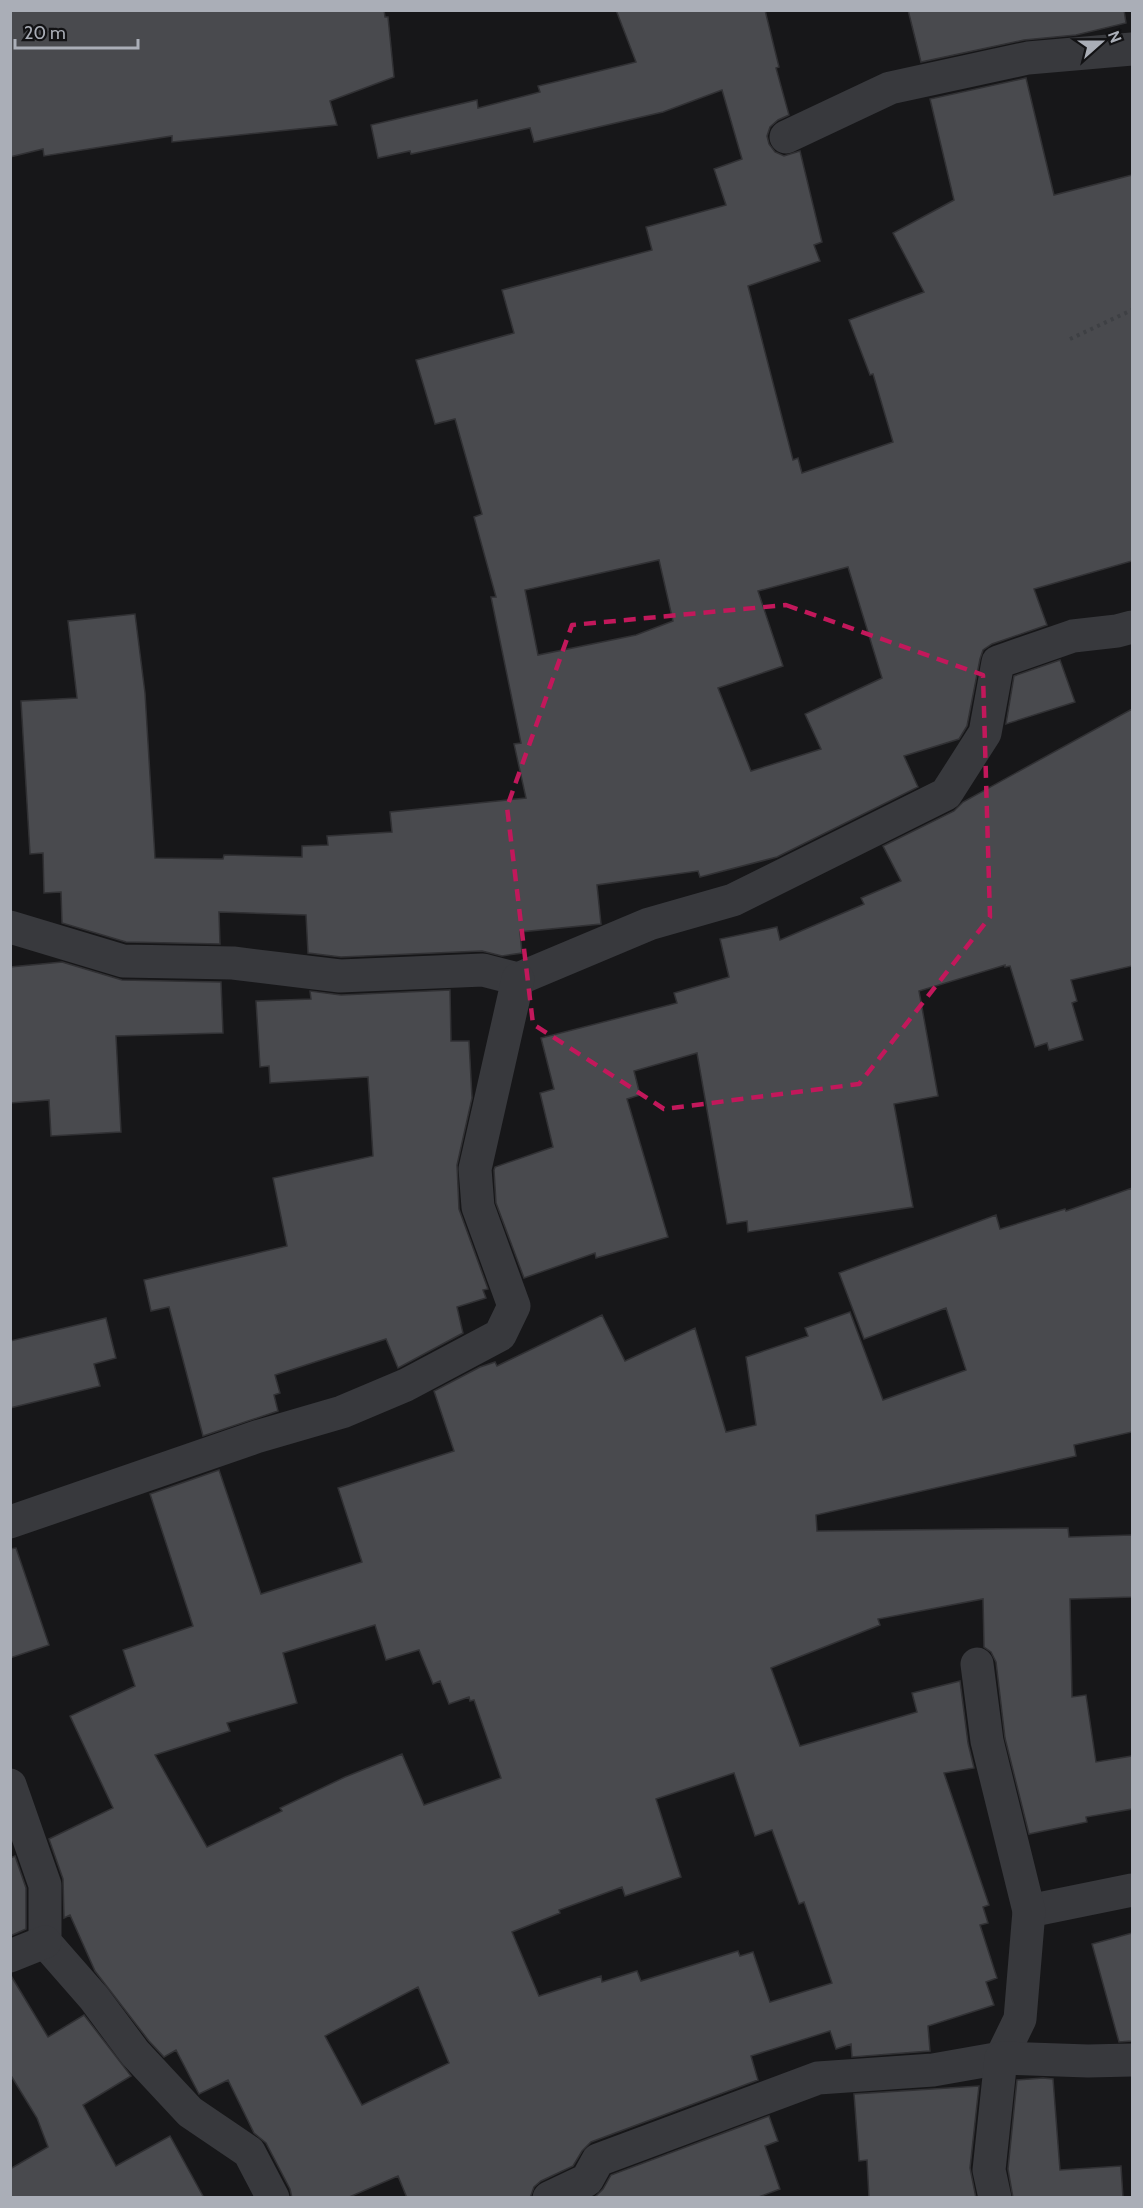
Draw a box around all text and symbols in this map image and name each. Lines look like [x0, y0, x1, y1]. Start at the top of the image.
scale bar [15, 12, 138, 50]
north arrow [1071, 12, 1131, 72]
text: 20 m [24, 22, 66, 44]
text: N [1104, 28, 1125, 45]

